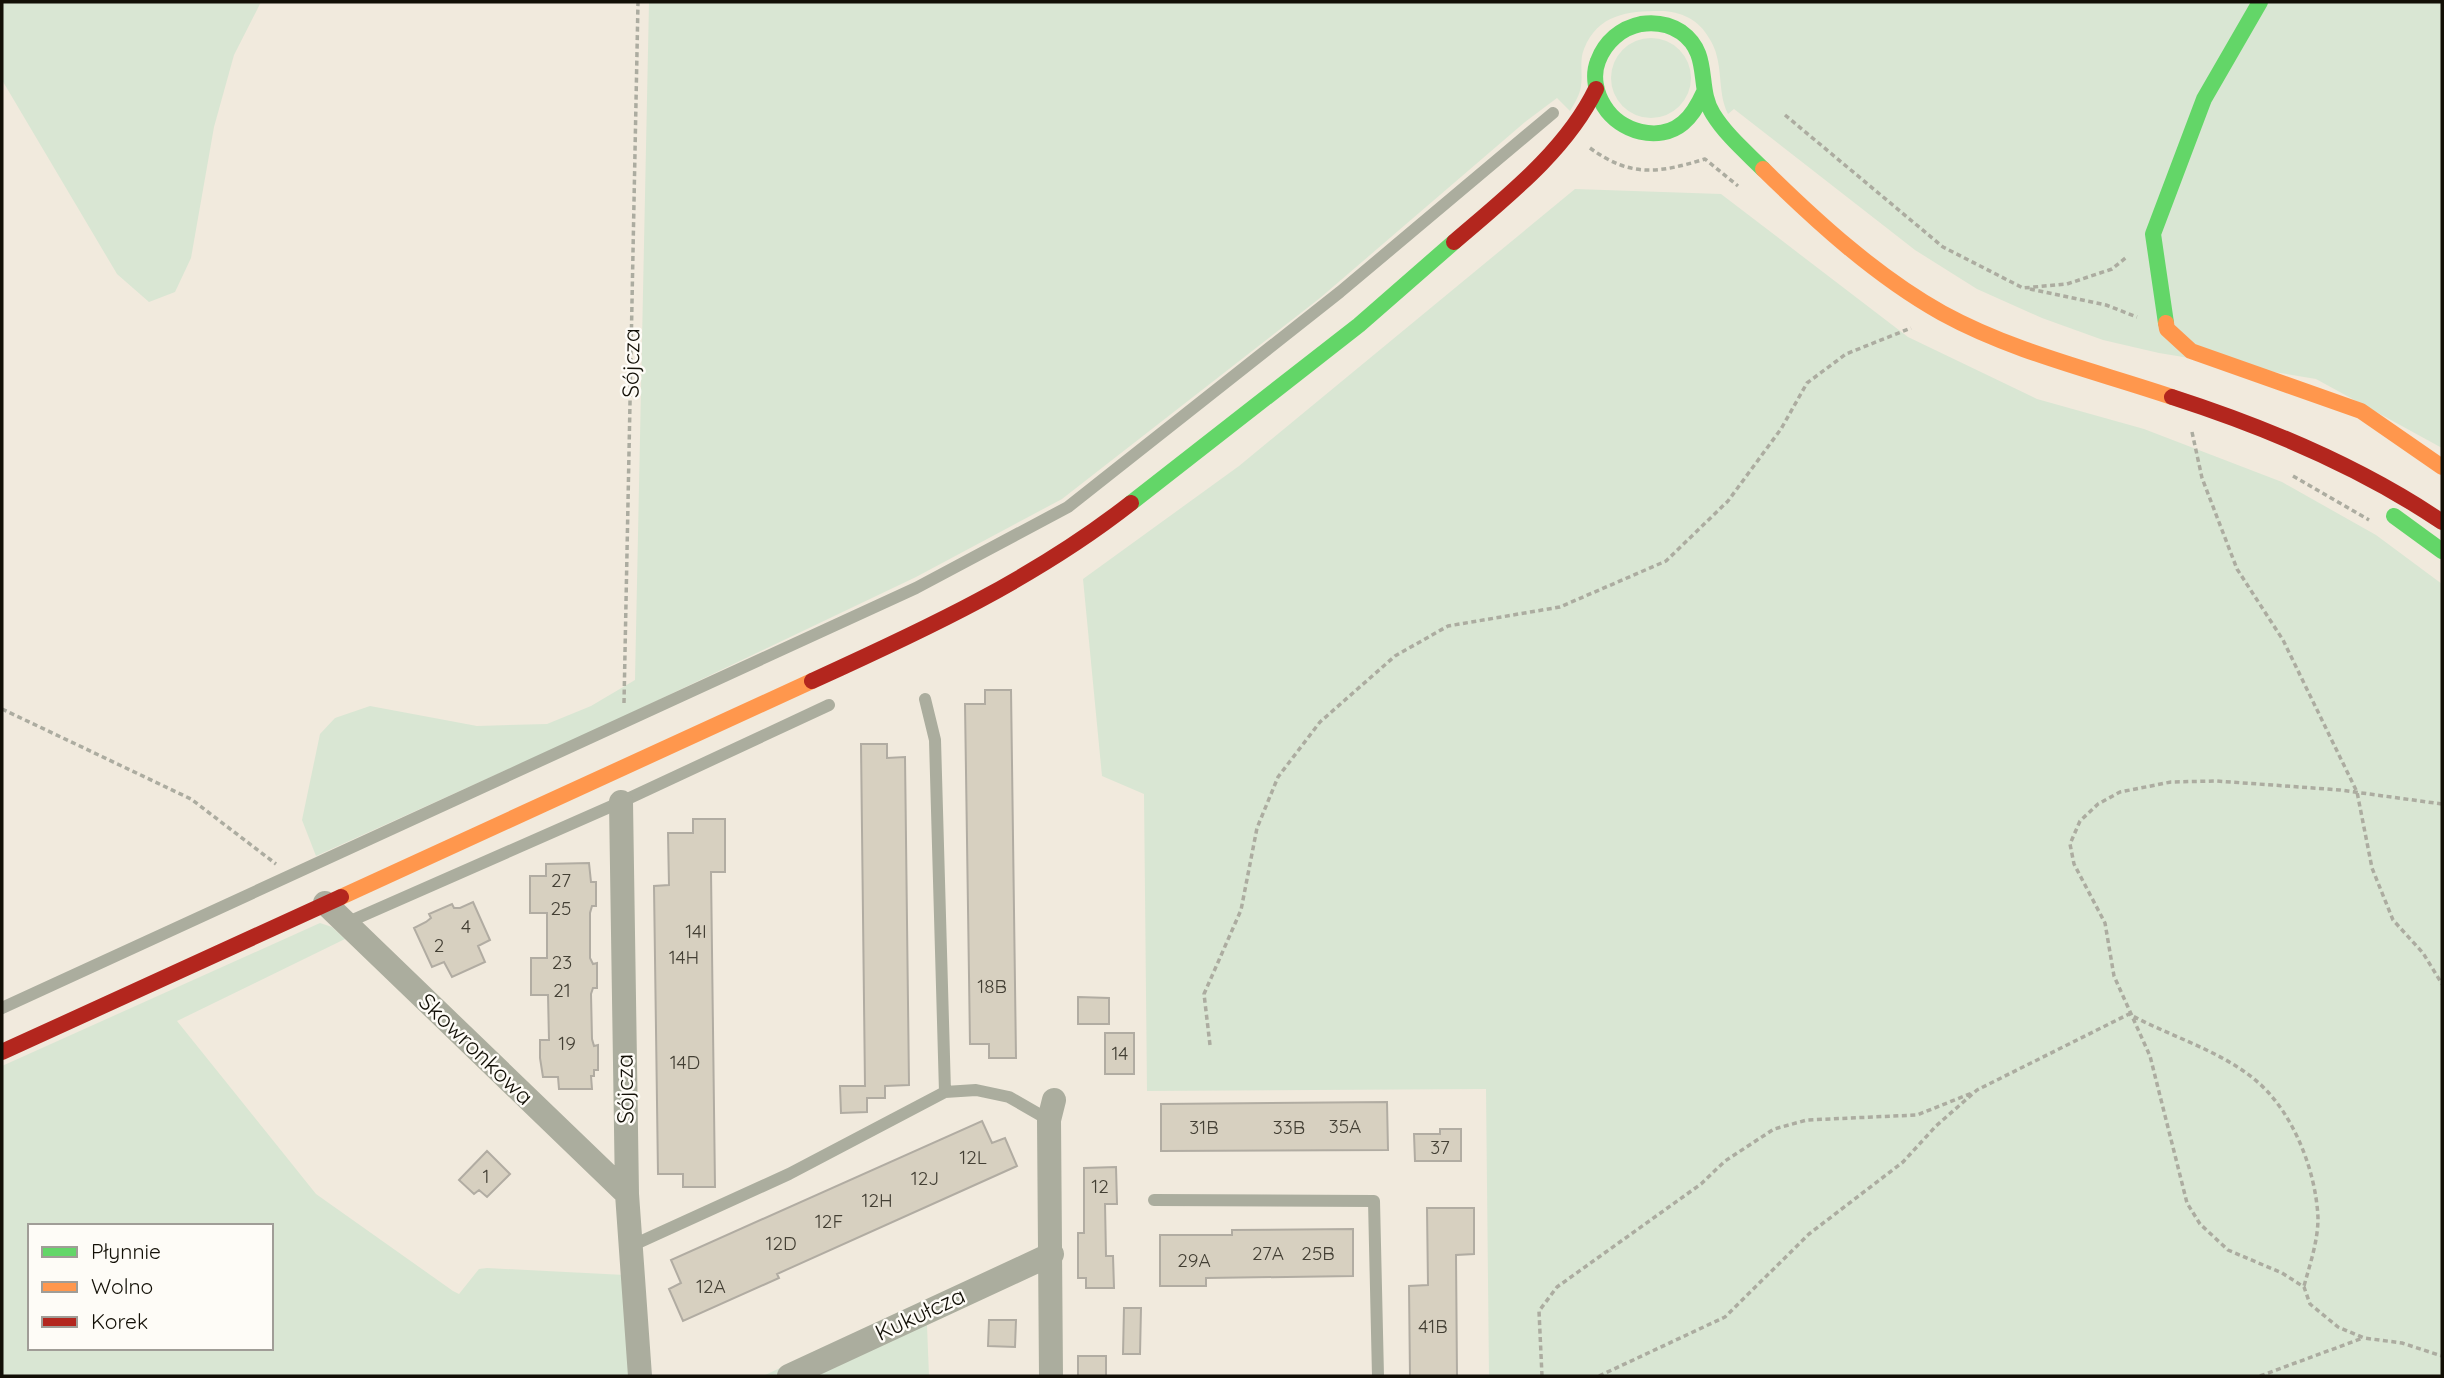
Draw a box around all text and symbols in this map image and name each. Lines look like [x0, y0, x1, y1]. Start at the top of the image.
street label: Sójcza [615, 328, 646, 398]
house number: 27 [551, 868, 571, 892]
house number: 25 [551, 896, 571, 920]
house number: 4 [461, 914, 471, 938]
house number: 14I [685, 919, 707, 943]
house number: 2 [434, 933, 444, 957]
house number: 14H [669, 945, 699, 969]
house number: 23 [552, 950, 572, 974]
house number: 18B [977, 974, 1007, 998]
house number: 21 [553, 978, 571, 1002]
street label: Skowronkowa [413, 987, 540, 1111]
house number: 19 [558, 1031, 576, 1055]
house number: 14 [1112, 1041, 1128, 1065]
house number: 14D [670, 1050, 700, 1074]
street label: Sójcza [609, 1054, 640, 1124]
house number: 35A [1329, 1114, 1361, 1138]
house number: 31B [1189, 1115, 1219, 1139]
house number: 33B [1273, 1115, 1305, 1139]
house number: 37 [1430, 1135, 1450, 1159]
house number: 12L [959, 1145, 987, 1169]
house number: 1 [482, 1164, 490, 1188]
house number: 12J [911, 1166, 939, 1190]
house number: 12 [1091, 1174, 1109, 1198]
house number: 12H [861, 1188, 893, 1212]
house number: 12F [815, 1209, 843, 1233]
legend [28, 1224, 273, 1350]
house number: 12D [765, 1231, 797, 1255]
text: Płynnie [91, 1238, 161, 1264]
house number: 27A [1252, 1241, 1284, 1265]
house number: 25B [1301, 1241, 1335, 1265]
house number: 29A [1177, 1248, 1211, 1272]
text: Wolno [91, 1273, 153, 1299]
house number: 12A [696, 1274, 726, 1298]
street label: Kukułcza [870, 1280, 969, 1347]
text: Korek [91, 1308, 148, 1334]
house number: 41B [1418, 1314, 1448, 1338]

